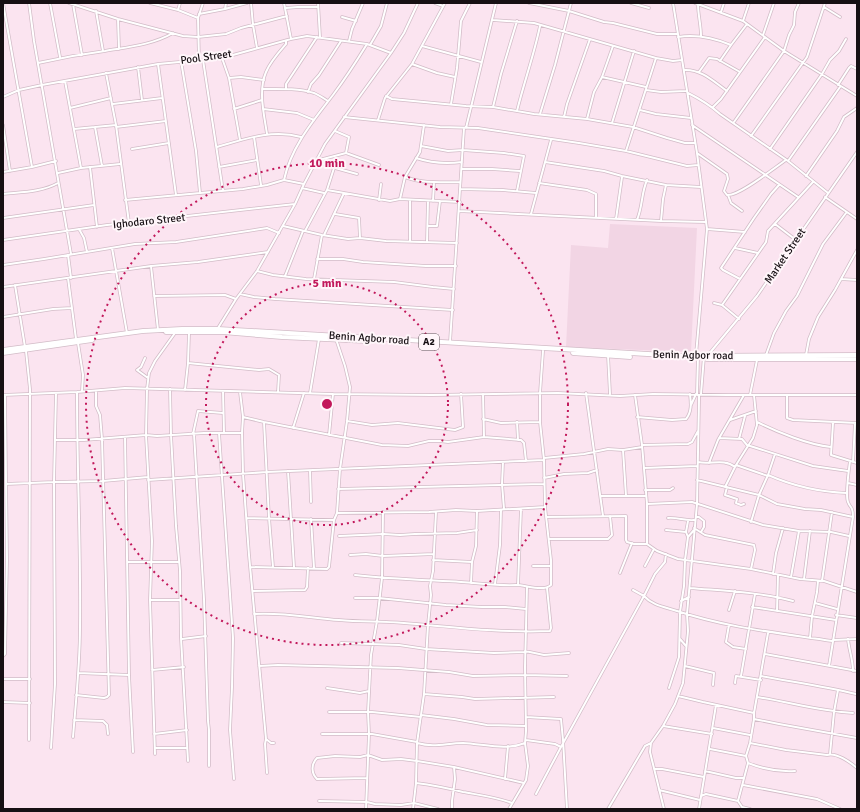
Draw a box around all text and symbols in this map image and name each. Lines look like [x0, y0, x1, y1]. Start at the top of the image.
street label: Pool Street [179, 47, 233, 67]
text: 10 min [309, 156, 345, 171]
street label: Ighodaro Street [112, 211, 186, 231]
street label: Market Street [762, 226, 808, 286]
text: 5 min [313, 276, 342, 291]
street label: Benin Agbor road [328, 329, 410, 347]
road number: A2 [419, 334, 439, 350]
street label: Benin Agbor road [652, 348, 734, 362]
centre of rings [320, 397, 334, 411]

